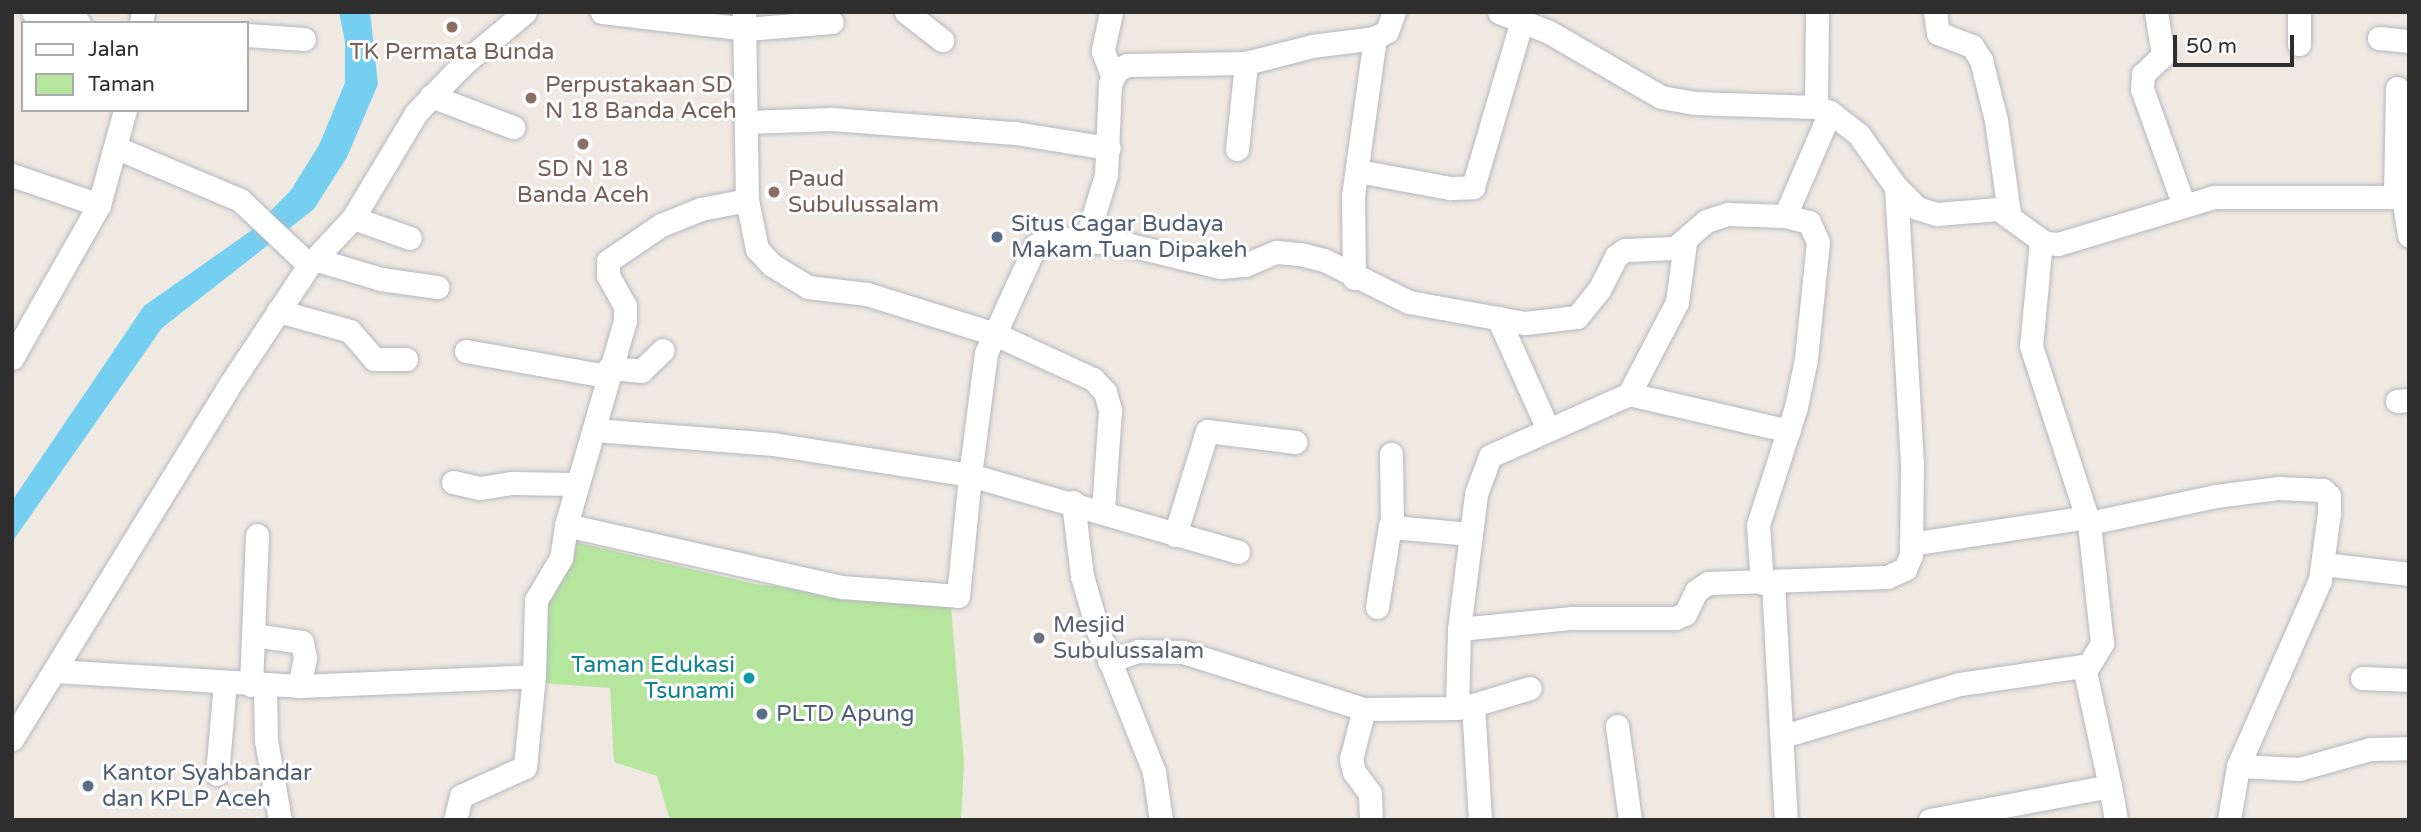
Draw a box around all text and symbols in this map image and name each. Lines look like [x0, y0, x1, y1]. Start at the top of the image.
marker: TK Permata Bunda [444, 19, 460, 35]
legend [21, 21, 248, 112]
scale bar [2176, 21, 2297, 65]
text: 50 m [2186, 34, 2237, 59]
text: Jalan [88, 37, 139, 62]
place label: TK Permata Bunda [349, 38, 555, 66]
place label: Perpustakaan SD N 18 Banda Aceh [545, 71, 737, 125]
text: Taman [88, 72, 155, 97]
marker: Perpustakaan SD N 18 Banda Aceh [523, 90, 539, 106]
marker: SD N 18 Banda Aceh [575, 136, 591, 152]
place label: SD N 18 Banda Aceh [517, 155, 649, 209]
place label: Paud Subulussalam [788, 165, 939, 219]
marker: Paud Subulussalam [766, 184, 782, 200]
place label: Situs Cagar Budaya Makam Tuan Dipakeh [1011, 210, 1248, 264]
marker: Situs Cagar Budaya Makam Tuan Dipakeh [989, 229, 1005, 245]
place label: Mesjid Subulussalam [1053, 611, 1204, 665]
marker: Mesjid Subulussalam [1031, 630, 1047, 646]
place label: Taman Edukasi Tsunami [571, 651, 735, 705]
marker: Taman Edukasi Tsunami [741, 670, 757, 686]
place label: PLTD Apung [776, 700, 914, 728]
marker: PLTD Apung [754, 706, 770, 722]
place label: Kantor Syahbandar dan KPLP Aceh [102, 759, 312, 813]
marker: Kantor Syahbandar dan KPLP Aceh [80, 778, 96, 794]

